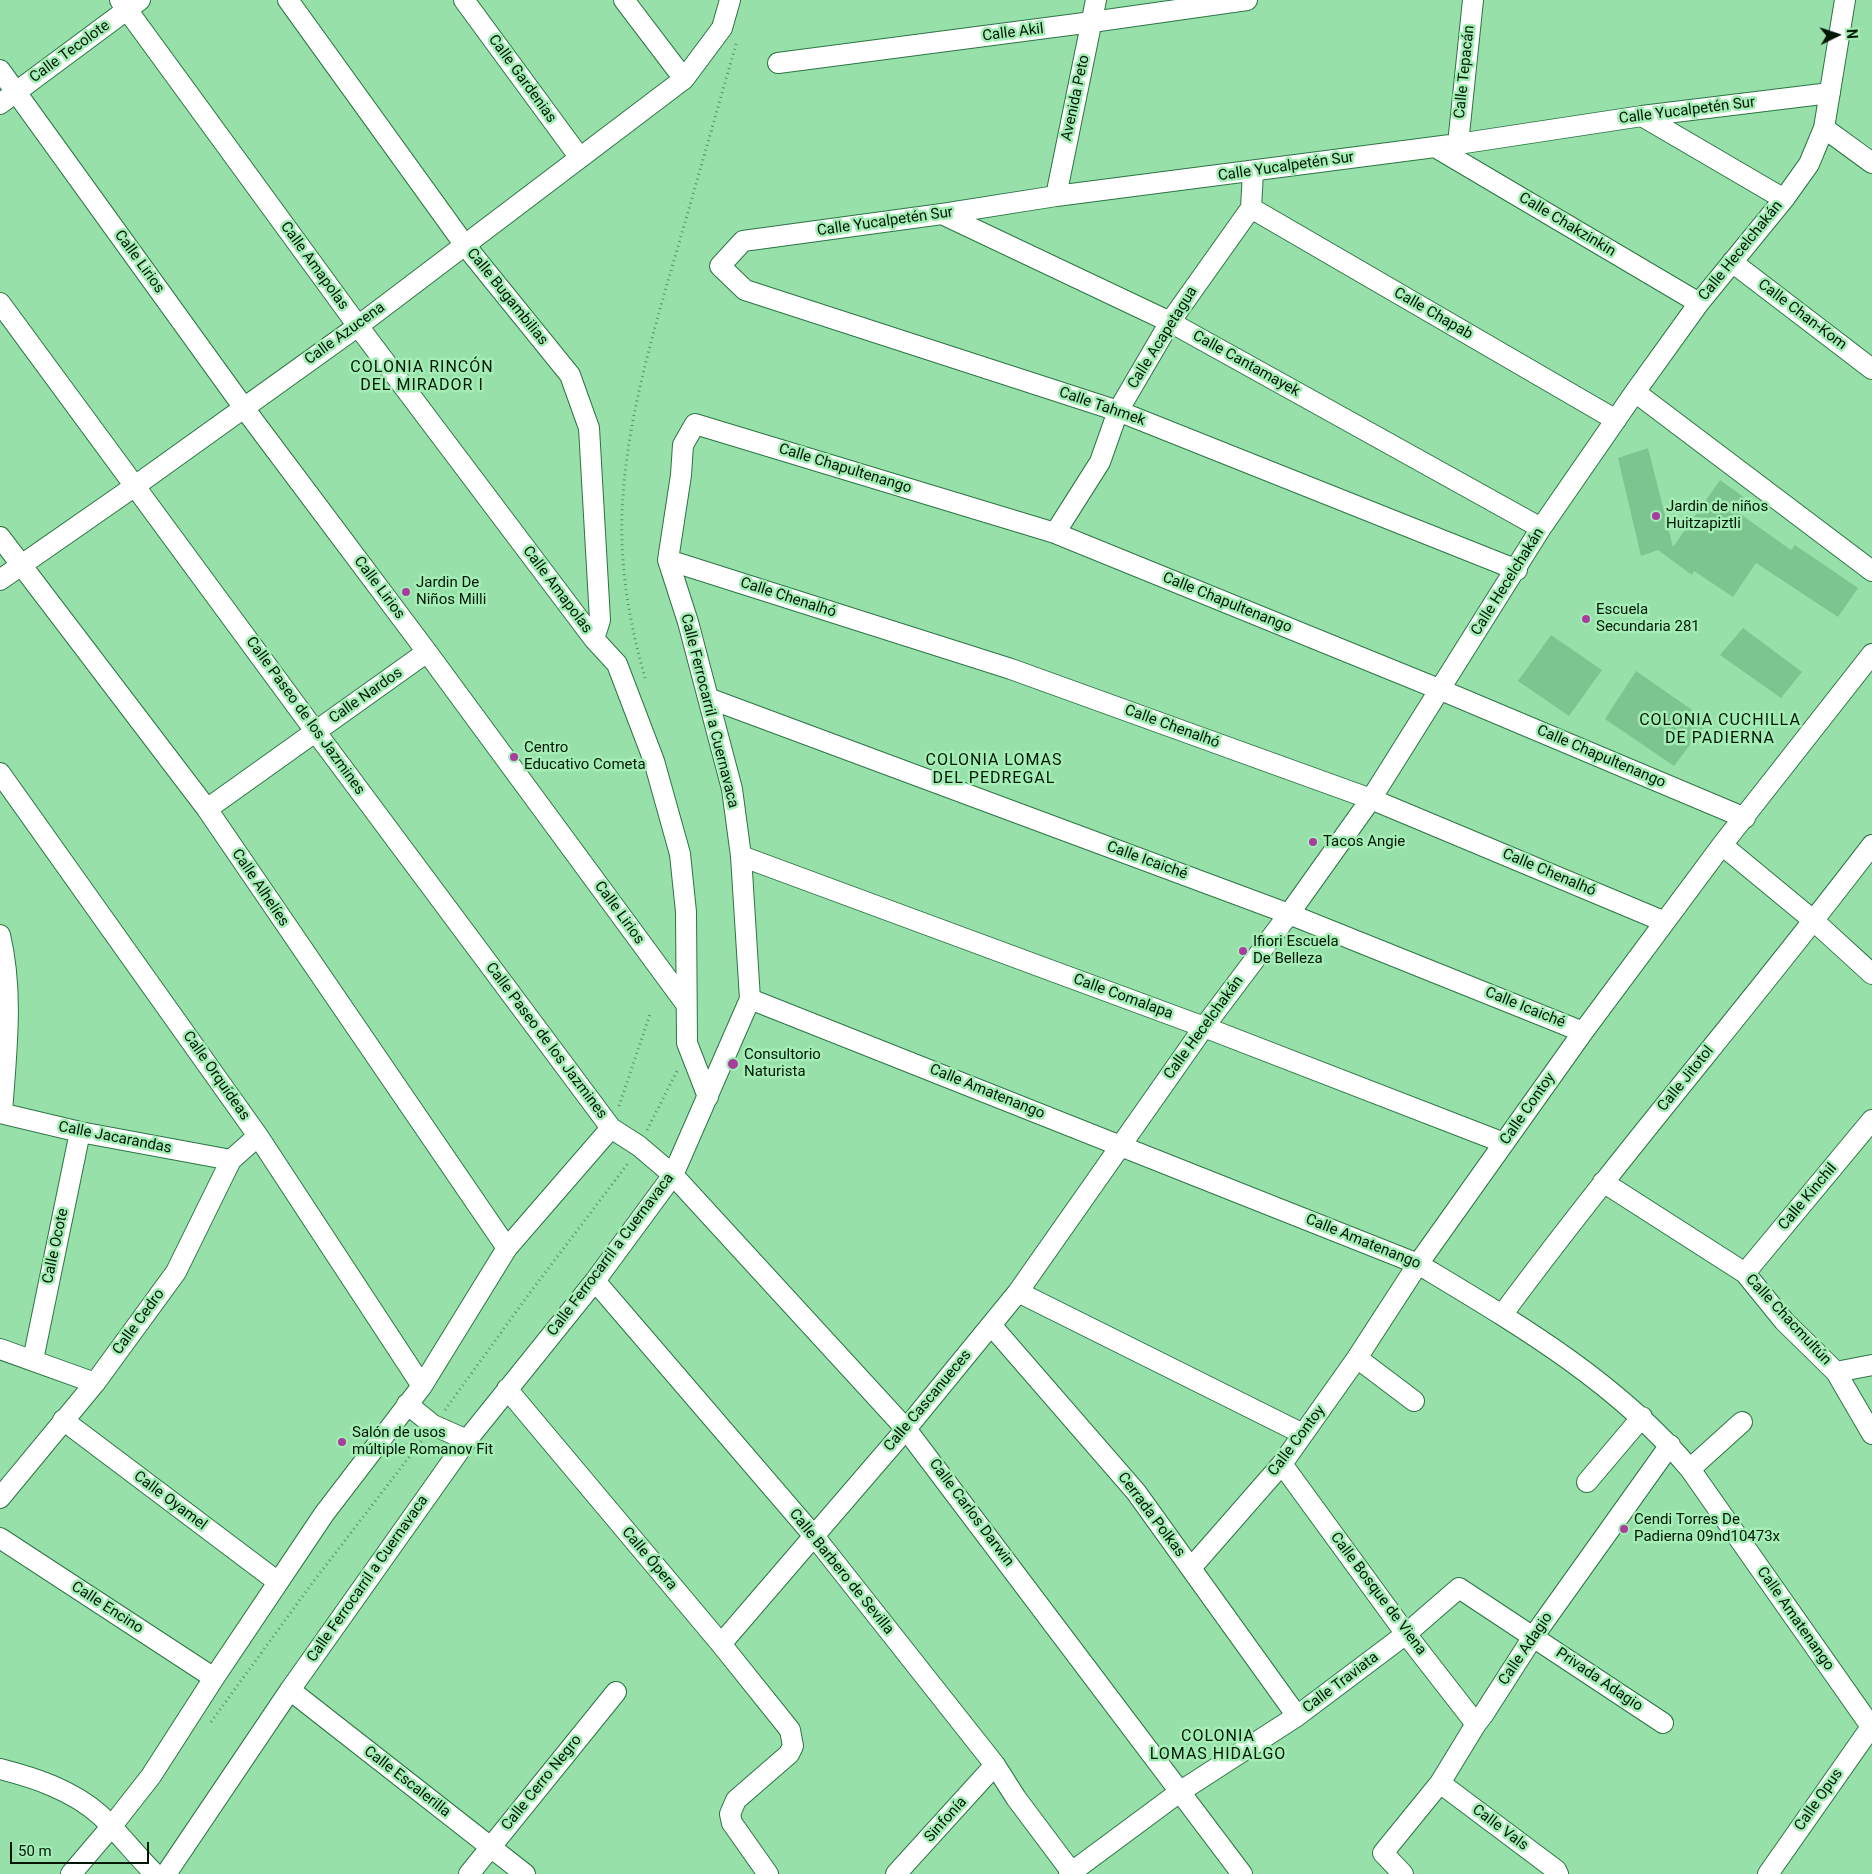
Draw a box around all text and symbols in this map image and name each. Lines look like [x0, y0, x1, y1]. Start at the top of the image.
north arrow [1812, 10, 1862, 60]
street label: Calle Tecolote [26, 17, 114, 87]
street label: Calle Akil [981, 20, 1045, 46]
street label: Calle Tepacán [1451, 24, 1479, 120]
text: N [1844, 28, 1860, 39]
street label: Calle Gardenias [484, 31, 560, 127]
street label: Avenida Peto [1058, 53, 1094, 143]
street label: Calle Yucalpetén Sur [1618, 94, 1756, 128]
street label: Calle Yucalpetén Sur [1217, 149, 1355, 185]
street label: Calle Chakzinkin [1515, 189, 1619, 261]
street label: Calle Hecelchakán [1695, 197, 1787, 305]
street label: Calle Yucalpetén Sur [816, 204, 954, 240]
street label: Calle Amapolas [276, 218, 352, 314]
street label: Calle Lirios [110, 227, 168, 297]
street label: Calle Bugambilias [462, 245, 552, 349]
street label: Calle Chan-Kom [1754, 276, 1850, 354]
street label: Calle Acapetagua [1124, 284, 1202, 392]
street label: Calle Chapab [1390, 284, 1476, 344]
street label: Calle Azucena [301, 299, 389, 369]
street label: Calle Cantamayek [1189, 327, 1303, 401]
district label: COLONIA RINCÓN DEL MIRADOR I [349, 358, 495, 396]
street label: Calle Tahmek [1056, 384, 1148, 430]
street label: Calle Chapultenango [776, 440, 914, 498]
place label: Jardin de niños Huitzapiztli [1666, 498, 1768, 533]
marker: Jardin de niños Huitzapiztli [1650, 510, 1662, 522]
street label: Calle Hecelchakán [1468, 525, 1548, 639]
street label: Calle Amapolas [518, 543, 596, 637]
street label: Calle Lirios [350, 553, 408, 623]
street label: Calle Chapultenango [1160, 569, 1294, 637]
place label: Jardin De Niños Milli [416, 574, 486, 609]
street label: Calle Chenalhó [738, 574, 838, 622]
marker: Jardin De Niños Milli [400, 586, 412, 598]
place label: Escuela Secundaria 281 [1596, 601, 1700, 636]
street label: Calle Ferrocarril a Cuernavaca [676, 612, 742, 810]
marker: Escuela Secundaria 281 [1580, 613, 1592, 625]
street label: Calle Paseo de los Jazmines [242, 634, 368, 798]
street label: Calle Nardos [326, 664, 406, 728]
street label: Calle Chenalhó [1122, 701, 1222, 753]
district label: COLONIA CUCHILLA DE PADIERNA [1637, 711, 1803, 749]
street label: Calle Chapultenango [1534, 722, 1668, 792]
place label: Centro Educativo Cometa [524, 739, 646, 774]
marker: Centro Educativo Cometa [508, 751, 520, 763]
district label: COLONIA LOMAS DEL PEDREGAL [924, 751, 1064, 789]
place label: Tacos Angie [1323, 833, 1405, 851]
marker: Tacos Angie [1307, 836, 1319, 848]
street label: Calle Icaiché [1104, 838, 1190, 884]
street label: Calle Chenalhó [1500, 845, 1598, 901]
street label: Calle Alhelíes [227, 846, 293, 930]
street label: Calle Lirios [590, 878, 648, 948]
place label: Ifiori Escuela De Belleza [1253, 933, 1339, 968]
marker: Ifiori Escuela De Belleza [1237, 945, 1249, 957]
street label: Calle Paseo de los Jazmines [481, 959, 611, 1123]
street label: Calle Comalapa [1071, 971, 1175, 1023]
street label: Calle Hecelchakán [1160, 973, 1248, 1083]
street label: Calle Icaiché [1482, 984, 1568, 1032]
street label: Calle Orquídeas [179, 1028, 253, 1124]
street label: Calle Jitotol [1654, 1043, 1718, 1115]
place label: Consultorio Naturista [744, 1046, 821, 1081]
marker: Consultorio Naturista [726, 1057, 740, 1071]
street label: Calle Amatenango [927, 1061, 1047, 1123]
street label: Calle Contoy [1497, 1070, 1559, 1148]
street label: Calle Jacarandas [57, 1118, 173, 1158]
street label: Calle Kinchil [1775, 1160, 1841, 1234]
street label: Calle Ferrocarril a Cuernavaca [544, 1170, 678, 1340]
street label: Calle Ocote [39, 1207, 73, 1285]
street label: Calle Amatenango [1303, 1211, 1423, 1273]
street label: Calle Chacmultún [1741, 1271, 1835, 1369]
street label: Calle Cedro [109, 1286, 169, 1358]
street label: Calle Cascanueces [880, 1347, 976, 1455]
street label: Calle Contoy [1265, 1402, 1329, 1480]
place label: Salón de usos múltiple Romanov Fit [352, 1424, 493, 1459]
marker: Salón de usos múltiple Romanov Fit [336, 1436, 348, 1448]
street label: Calle Carlos Darwin [925, 1456, 1017, 1570]
street label: Calle Oyamel [130, 1468, 210, 1534]
street label: Cerrada Polkas [1113, 1469, 1189, 1561]
street label: Calle Ferrocarril a Cuernavaca [303, 1492, 433, 1666]
street label: Calle Barbero de Sevilla [785, 1506, 897, 1638]
place label: Cendi Torres De Padierna 09nd10473x [1634, 1511, 1780, 1546]
marker: Cendi Torres De Padierna 09nd10473x [1618, 1523, 1630, 1535]
street label: Calle Ópera [618, 1524, 680, 1594]
street label: Calle Bosque de Viena [1326, 1529, 1430, 1659]
street label: Calle Amatenango [1752, 1564, 1838, 1674]
street label: Calle Encino [68, 1578, 146, 1638]
street label: Calle Adagio [1495, 1609, 1557, 1689]
street label: Privada Adagio [1552, 1644, 1646, 1716]
street label: Calle Traviata [1300, 1649, 1382, 1717]
district label: COLONIA LOMAS HIDALGO [1148, 1727, 1288, 1765]
street label: Calle Cerro Negro [498, 1732, 586, 1834]
street label: Calle Escalerilla [360, 1743, 454, 1821]
street label: Calle Opus [1791, 1765, 1847, 1835]
street label: Sinfonía [921, 1794, 971, 1846]
street label: Calle Vals [1468, 1801, 1532, 1855]
scale bar [12, 1832, 151, 1864]
text: 50 m [18, 1842, 52, 1860]

